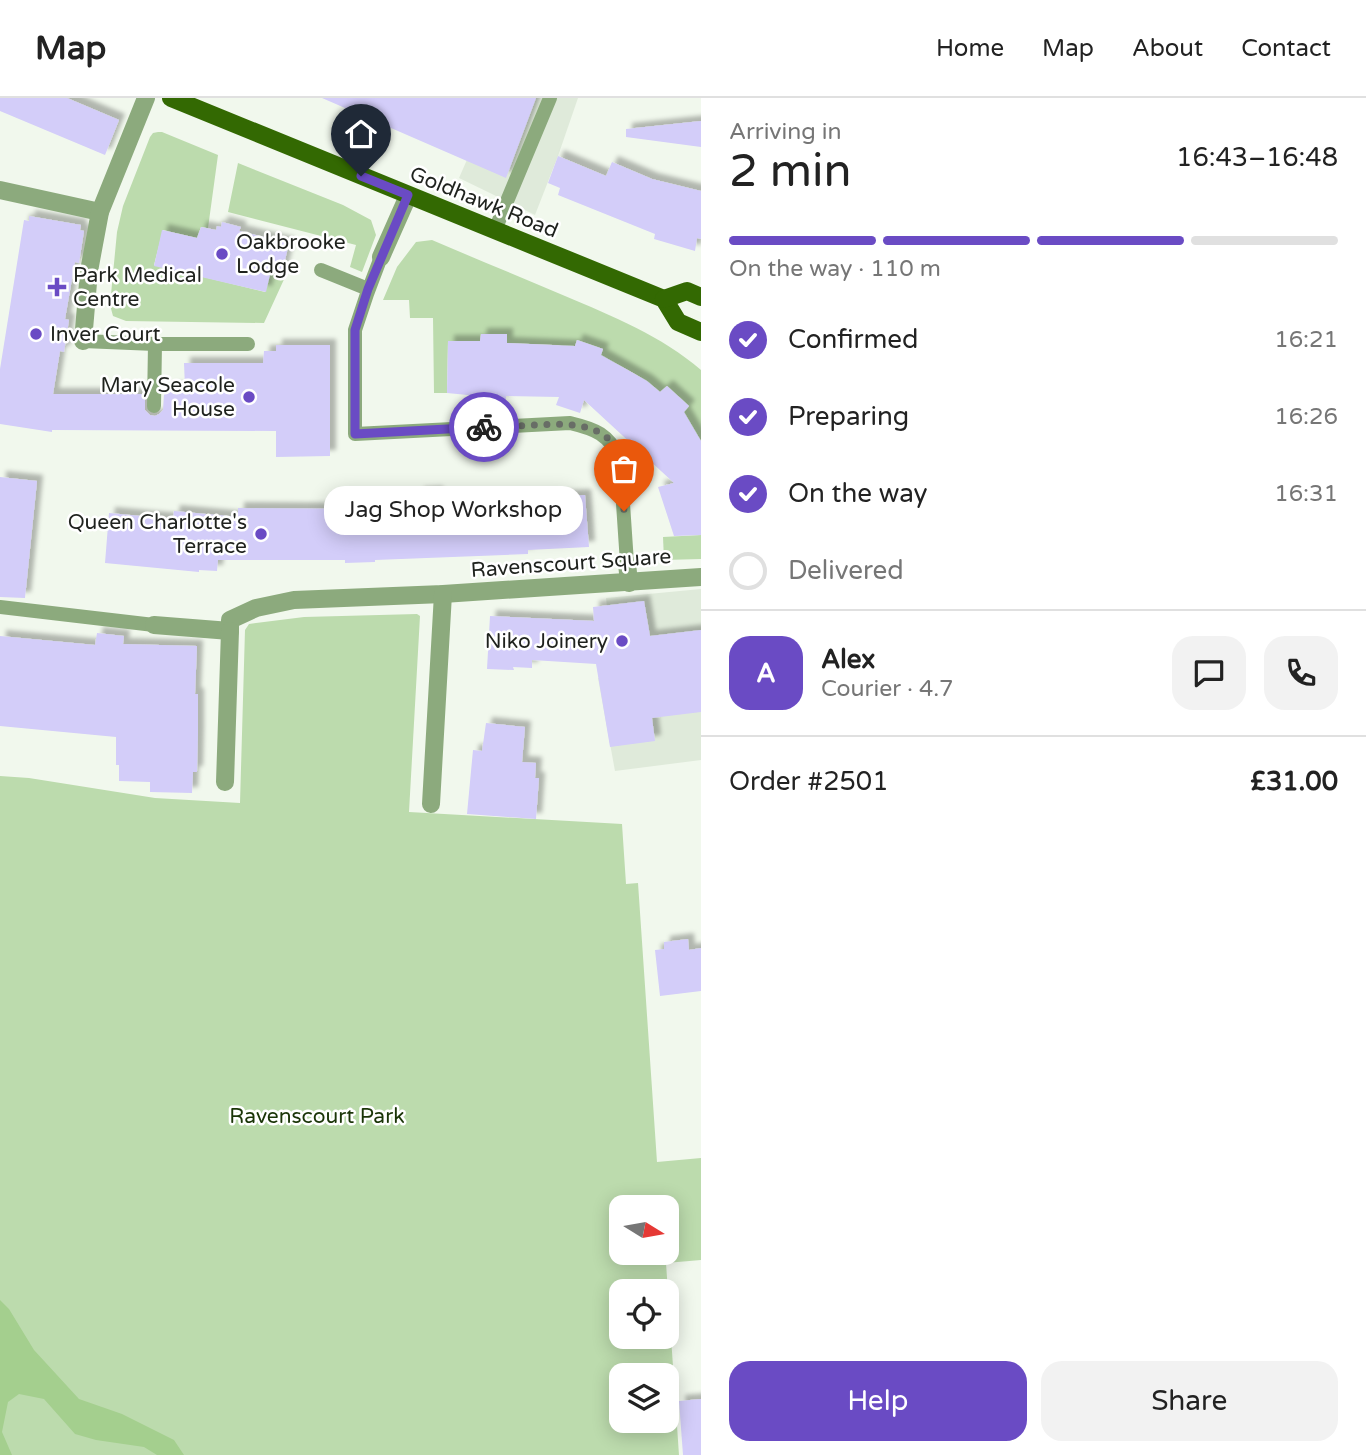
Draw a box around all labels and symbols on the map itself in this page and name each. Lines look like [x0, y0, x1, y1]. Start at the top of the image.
pin [331, 104, 391, 176]
street label: Goldhawk Road [406, 161, 562, 244]
place label: Oakbrooke Lodge [236, 230, 346, 279]
marker: Oakbrooke Lodge [214, 246, 230, 262]
place label: Park Medical Centre [73, 263, 202, 312]
marker: Park Medical Centre [47, 277, 67, 297]
place label: Inver Court [50, 322, 161, 347]
marker: Inver Court [28, 326, 44, 342]
place label: Mary Seacole House [101, 373, 235, 422]
marker: Mary Seacole House [241, 389, 257, 405]
courier [449, 392, 519, 462]
pin [594, 439, 654, 511]
callout: Jag Shop Workshop [323, 486, 582, 536]
place label: Queen Charlotte's Terrace [68, 510, 247, 559]
marker: Queen Charlotte's Terrace [253, 526, 269, 542]
street label: Ravenscourt Square [470, 544, 672, 583]
place label: Niko Joinery [485, 629, 608, 654]
marker: Niko Joinery [614, 633, 630, 649]
park label: Ravenscourt Park [229, 1104, 405, 1129]
north arrow [609, 1195, 679, 1265]

